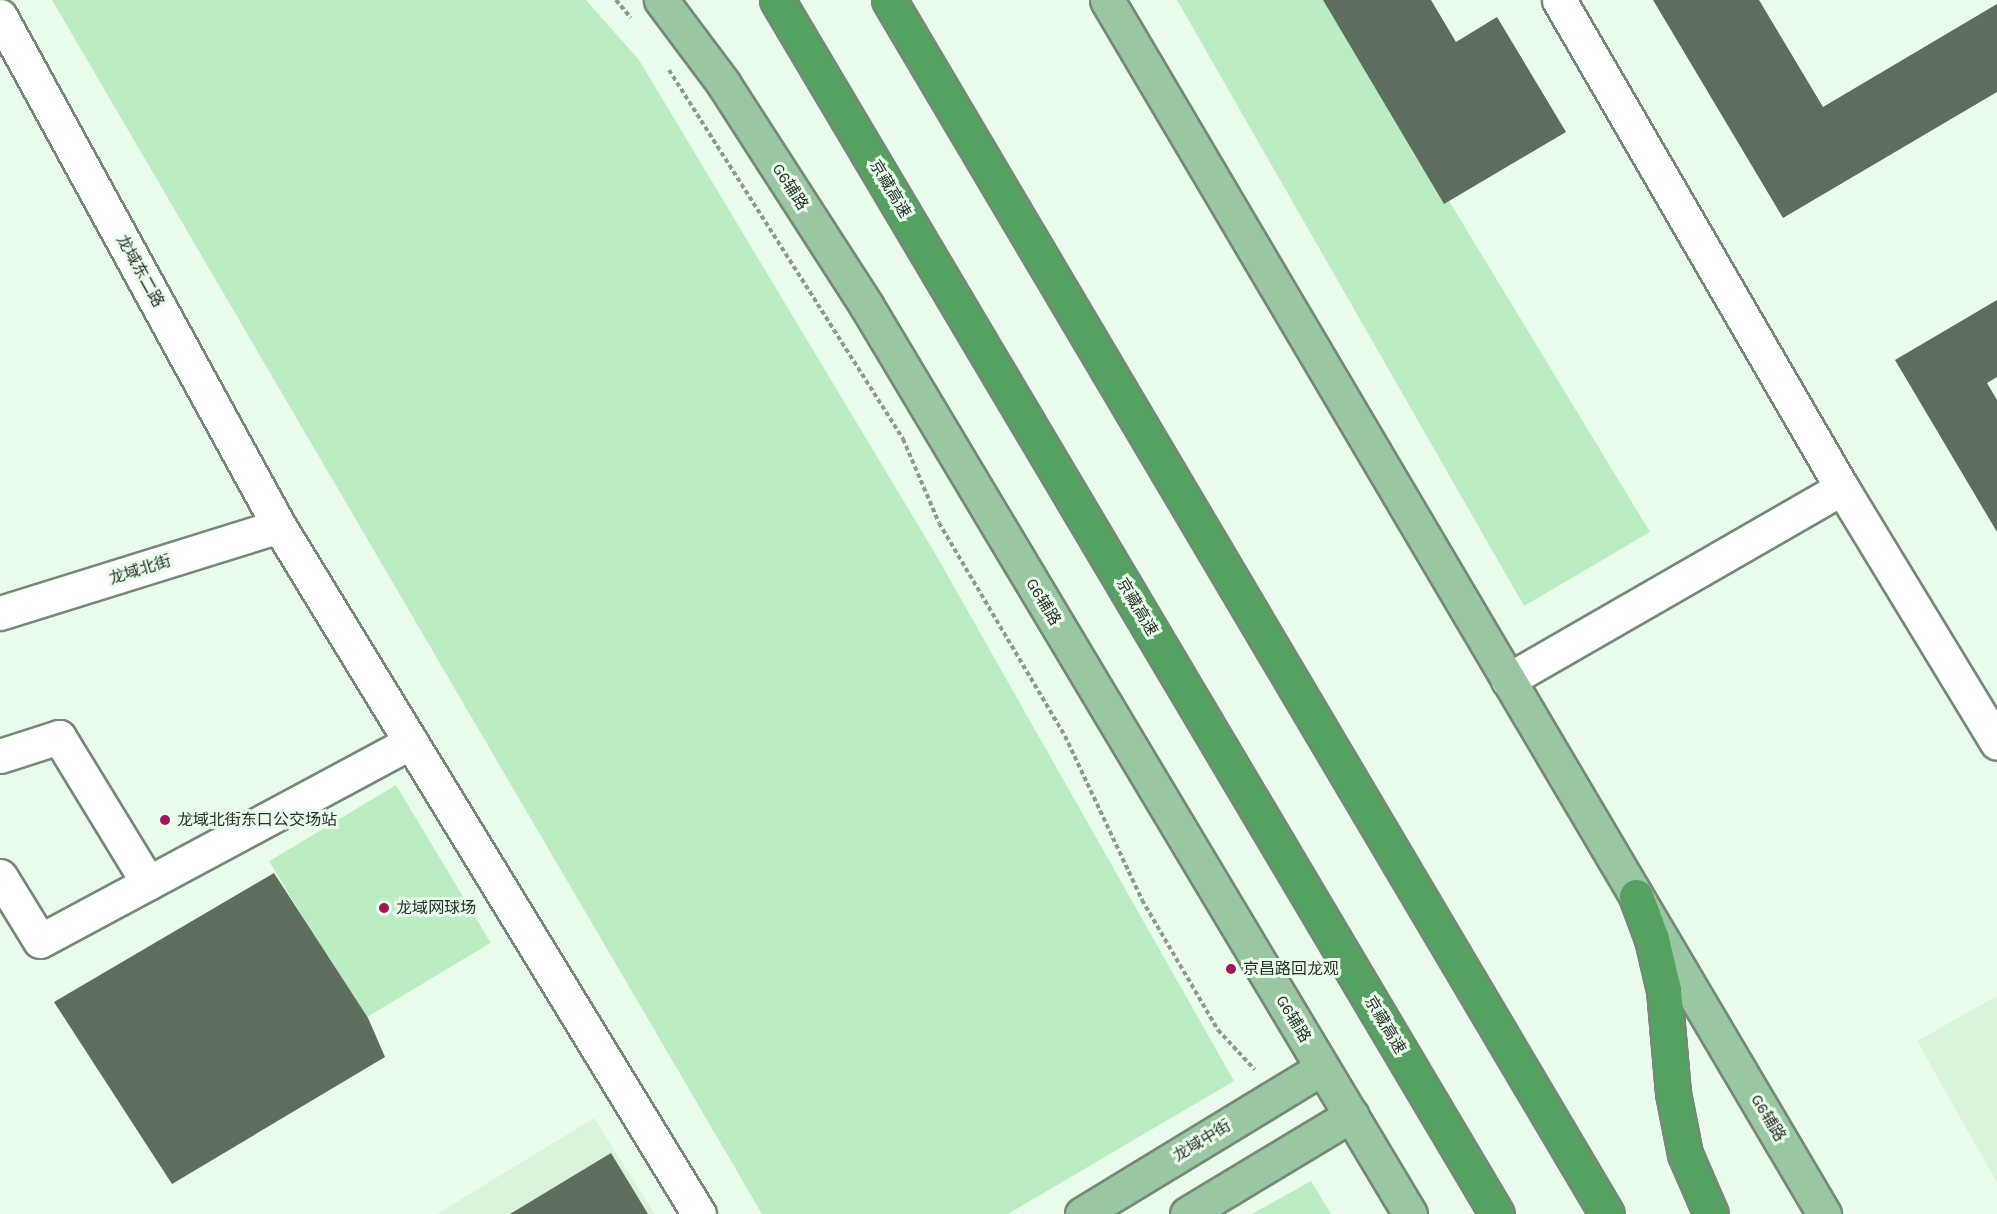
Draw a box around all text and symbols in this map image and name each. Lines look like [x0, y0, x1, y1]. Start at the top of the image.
street label: 京藏高速 [865, 157, 915, 221]
street label: G6辅路 [768, 160, 812, 214]
street label: 龙域东二路 [112, 231, 168, 311]
street label: 龙域北街 [107, 551, 173, 589]
street label: G6辅路 [1022, 575, 1064, 629]
street label: 京藏高速 [1112, 575, 1162, 639]
place label: 龙域北街东口公交场站 [177, 810, 337, 830]
marker: 龙域北街东口公交场站 [158, 813, 172, 827]
place label: 龙域网球场 [396, 898, 476, 918]
marker: 龙域网球场 [377, 901, 391, 915]
place label: 京昌路回龙观 [1243, 959, 1339, 979]
marker: 京昌路回龙观 [1224, 962, 1238, 976]
street label: G6辅路 [1272, 992, 1314, 1046]
street label: 京藏高速 [1360, 993, 1410, 1057]
street label: G6辅路 [1747, 1091, 1789, 1145]
street label: 龙域中街 [1170, 1116, 1234, 1166]

